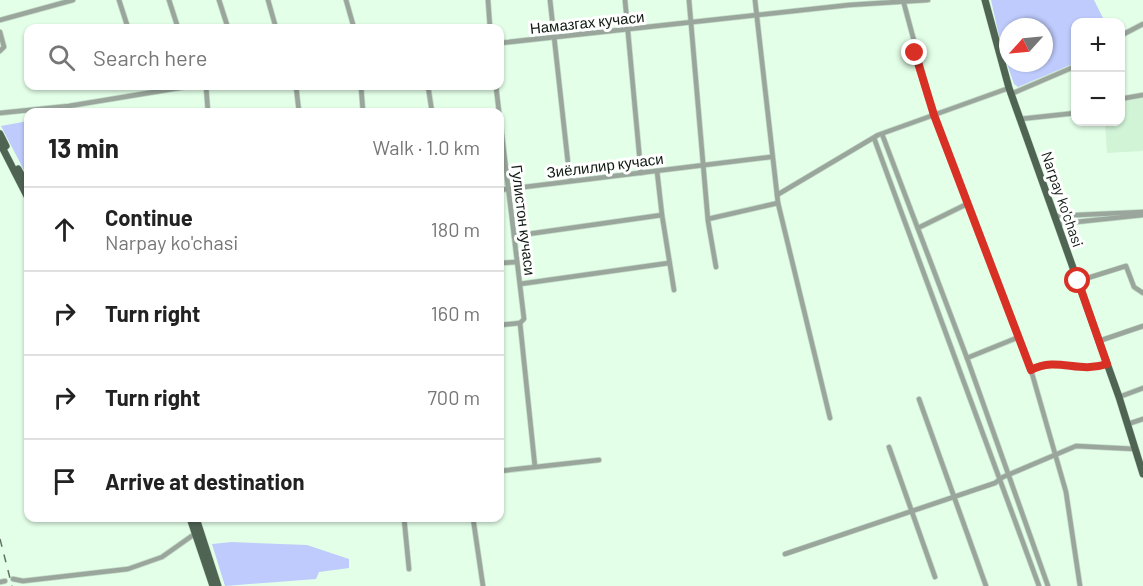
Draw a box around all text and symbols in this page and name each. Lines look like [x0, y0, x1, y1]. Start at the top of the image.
street label: Намазгах кучаси [529, 7, 645, 37]
north arrow [999, 18, 1053, 72]
map controls [1071, 18, 1125, 126]
button: + [1071, 18, 1125, 72]
search box [24, 24, 504, 90]
route end [901, 39, 927, 65]
icon: search [45, 41, 78, 74]
text: Search here [93, 44, 207, 70]
button: − [1071, 72, 1125, 126]
text: 13 min [48, 132, 119, 163]
text: Walk · 1.0 km [373, 135, 480, 159]
street label: Зиёлилир кучаси [546, 149, 664, 181]
street label: Narpay ko'chasi [1038, 149, 1088, 249]
street label: Гулистон кучаси [508, 164, 540, 276]
text: Continue [105, 204, 193, 230]
icon: ahead [48, 213, 81, 246]
text: 180 m [431, 217, 480, 241]
text: Narpay ko'chasi [105, 230, 238, 254]
route start [1064, 267, 1090, 293]
icon: right [48, 297, 81, 330]
text: Turn right [105, 300, 200, 326]
text: 160 m [431, 301, 480, 325]
icon: right [48, 381, 81, 414]
text: Turn right [105, 384, 200, 410]
text: 700 m [427, 385, 480, 409]
icon: arrive [48, 465, 81, 498]
text: Arrive at destination [105, 468, 304, 494]

